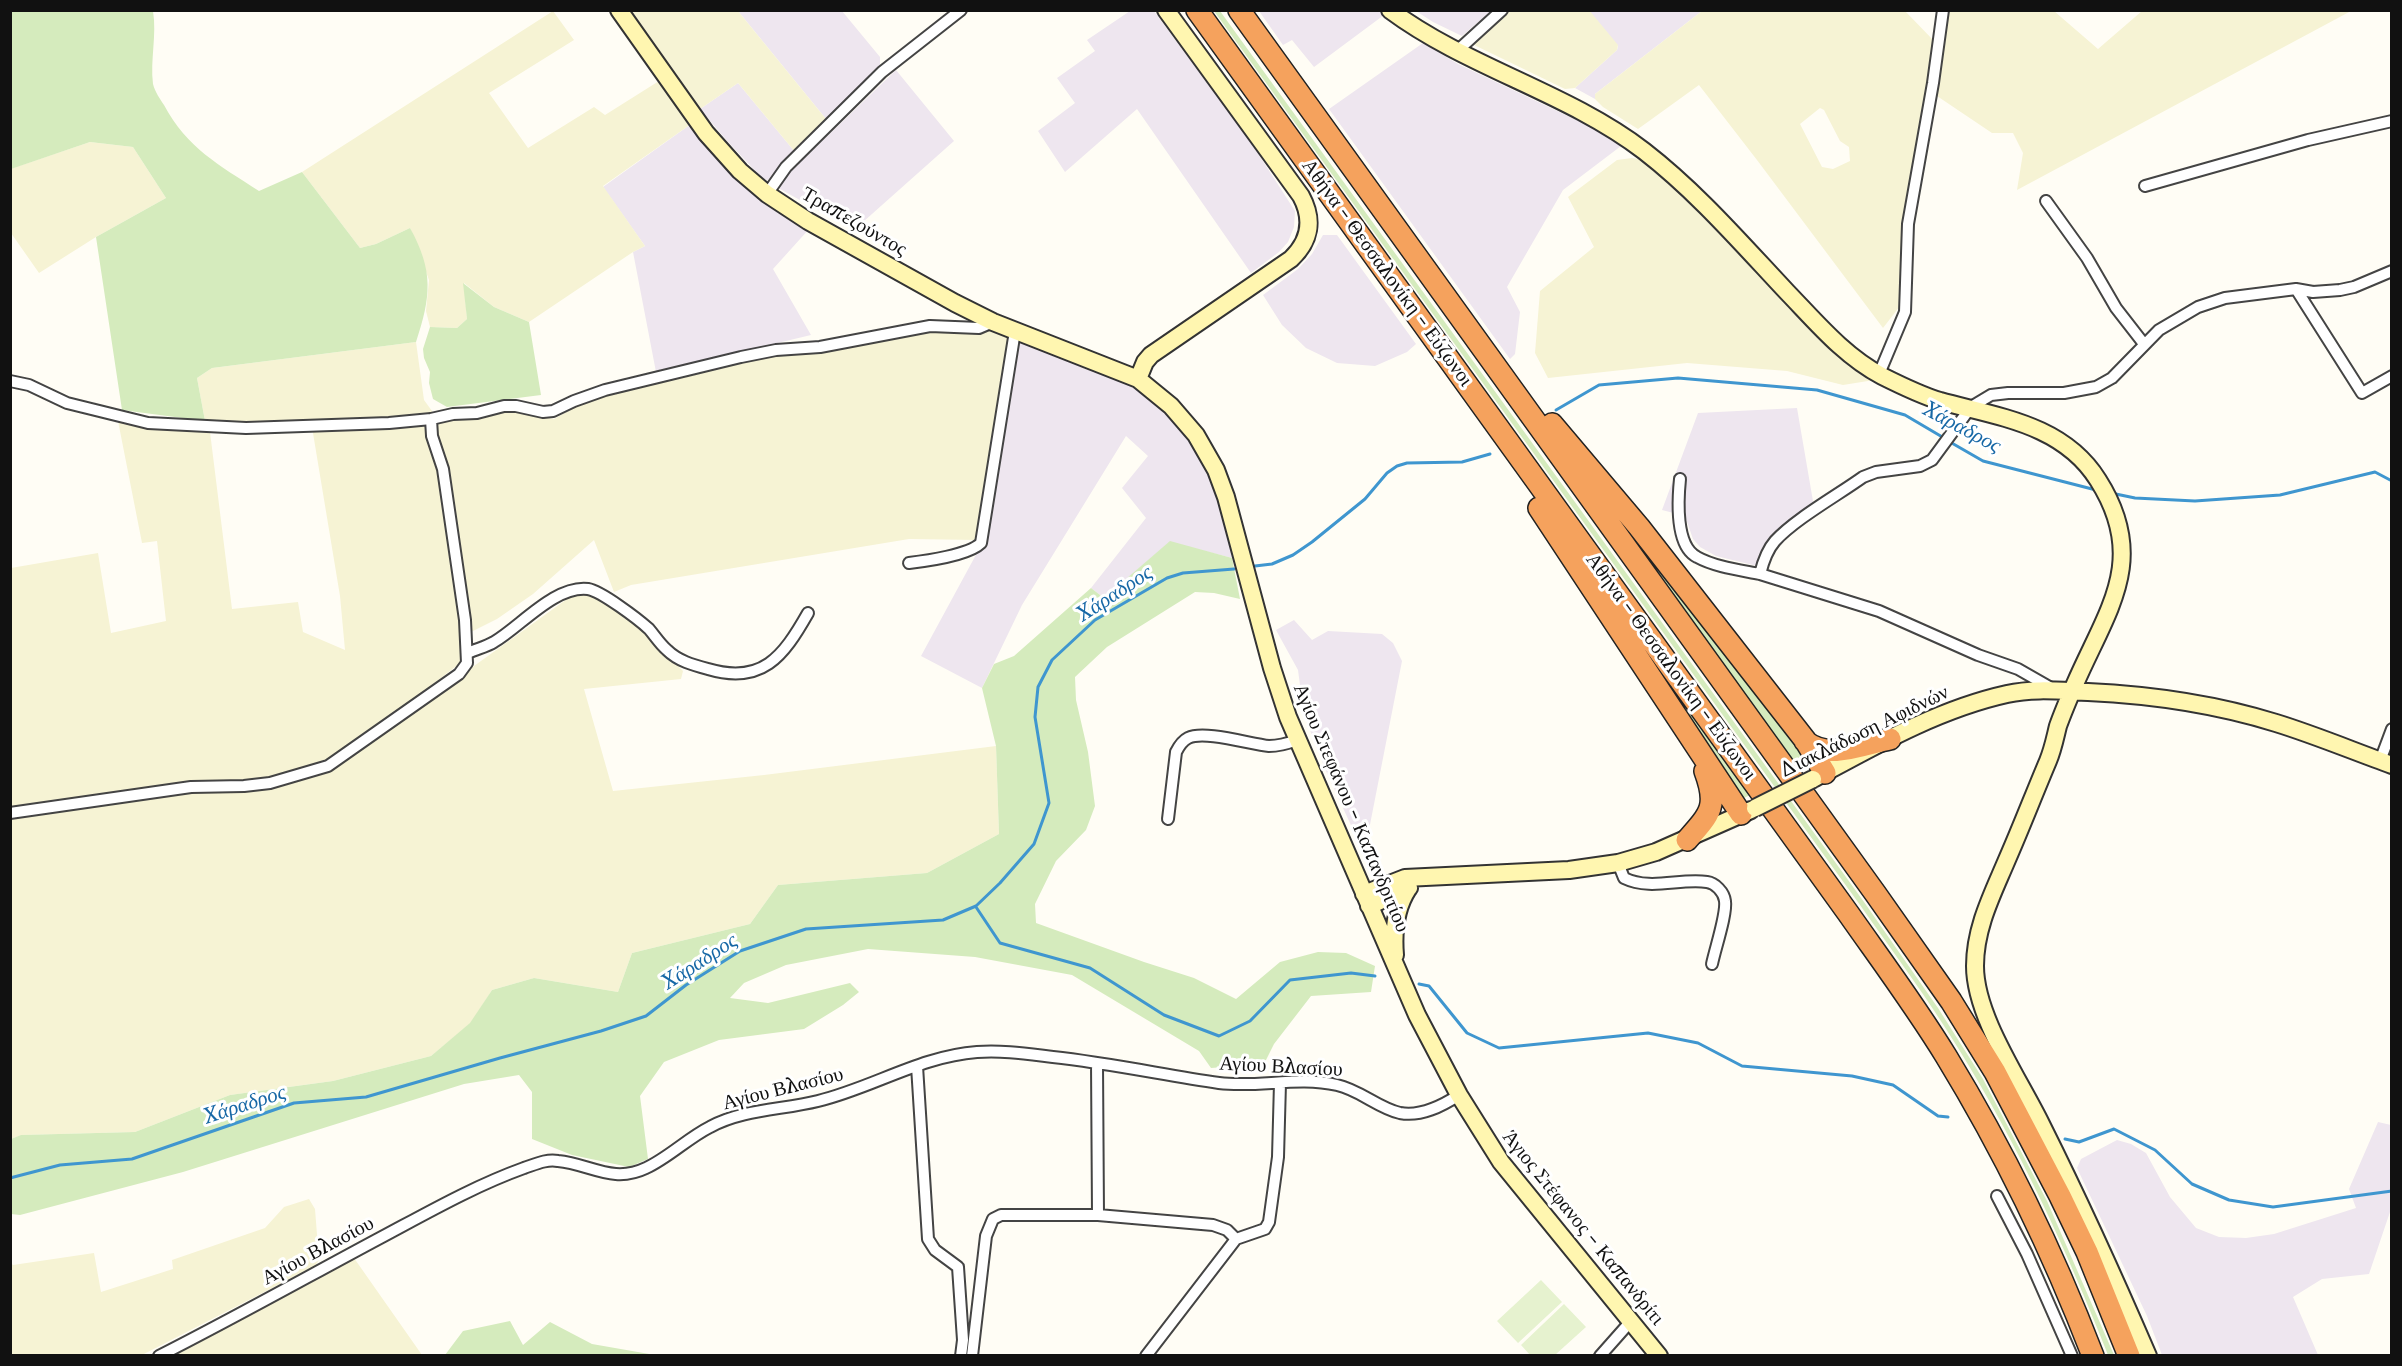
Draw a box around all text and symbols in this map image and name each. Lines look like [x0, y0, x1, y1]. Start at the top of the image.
street label: Αθήνα - Θεσσαλονίκη - Εύζωνοι [1296, 155, 1478, 391]
street label: Τραπεζούντος [797, 182, 911, 262]
water label: Χάραδρος [1919, 397, 2005, 459]
street label: Αθήνα - Θεσσαλονίκη - Εύζωνοι [1580, 549, 1762, 785]
water label: Χάραδρος [1073, 560, 1157, 628]
street label: Αγίου Στεφάνου - Καπανδριτίου [1288, 680, 1414, 936]
street label: Διακλάδωση Αφιδνών [1775, 681, 1953, 783]
water label: Χάραδρος [658, 928, 742, 996]
street label: Αγίου Βλασίου [1219, 1052, 1343, 1082]
street label: Αγίου Βλασίου [720, 1062, 846, 1116]
water label: Χάραδρος [201, 1080, 289, 1130]
street label: Άγιος Στέφανος - Καπανδρίτι [1497, 1126, 1669, 1330]
street label: Αγίου Βλασίου [258, 1211, 378, 1291]

